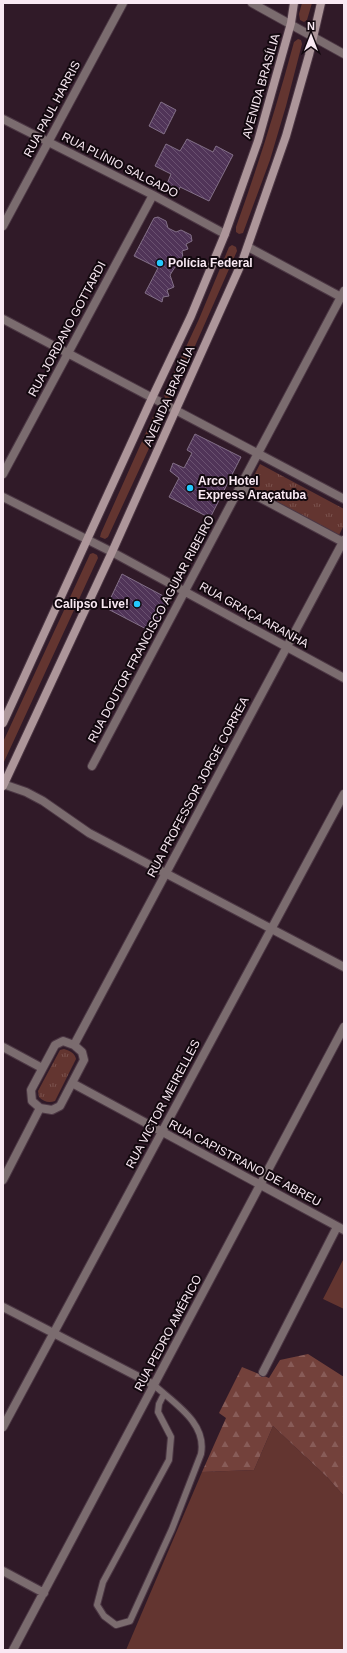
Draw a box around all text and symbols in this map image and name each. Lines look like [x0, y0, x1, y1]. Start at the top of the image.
north arrow [291, 16, 331, 56]
text: N [307, 20, 315, 32]
street label: AVENIDA BRASÍLIA [238, 32, 283, 140]
street label: RUA PAUL HARRIS [21, 59, 83, 159]
street label: RUA PLÍNIO SALGADO [59, 129, 181, 200]
place label: Polícia Federal [168, 256, 253, 270]
marker: Polícia Federal [155, 258, 165, 268]
street label: RUA JORDANO GOTTARDI [25, 259, 109, 399]
street label: AVENIDA BRASÍLIA [140, 343, 197, 448]
place label: Arco Hotel Express Araçatuba [198, 474, 307, 502]
marker: Arco Hotel Express Araçatuba [185, 483, 195, 493]
street label: RUA DOUTOR FRANCISCO AGUIAR RIBEIRO [85, 513, 217, 745]
street label: RUA GRAÇA ARANHA [197, 579, 311, 651]
place label: Calipso Live! [54, 597, 129, 611]
marker: Calipso Live! [132, 599, 142, 609]
street label: RUA PROFESSOR JORGE CORREA [144, 694, 252, 880]
street label: RUA VICTOR MEIRELLES [123, 1037, 203, 1171]
street label: RUA CAPISTRANO DE ABREU [167, 1117, 323, 1209]
street label: RUA PEDRO AMÉRICO [131, 1272, 205, 1393]

